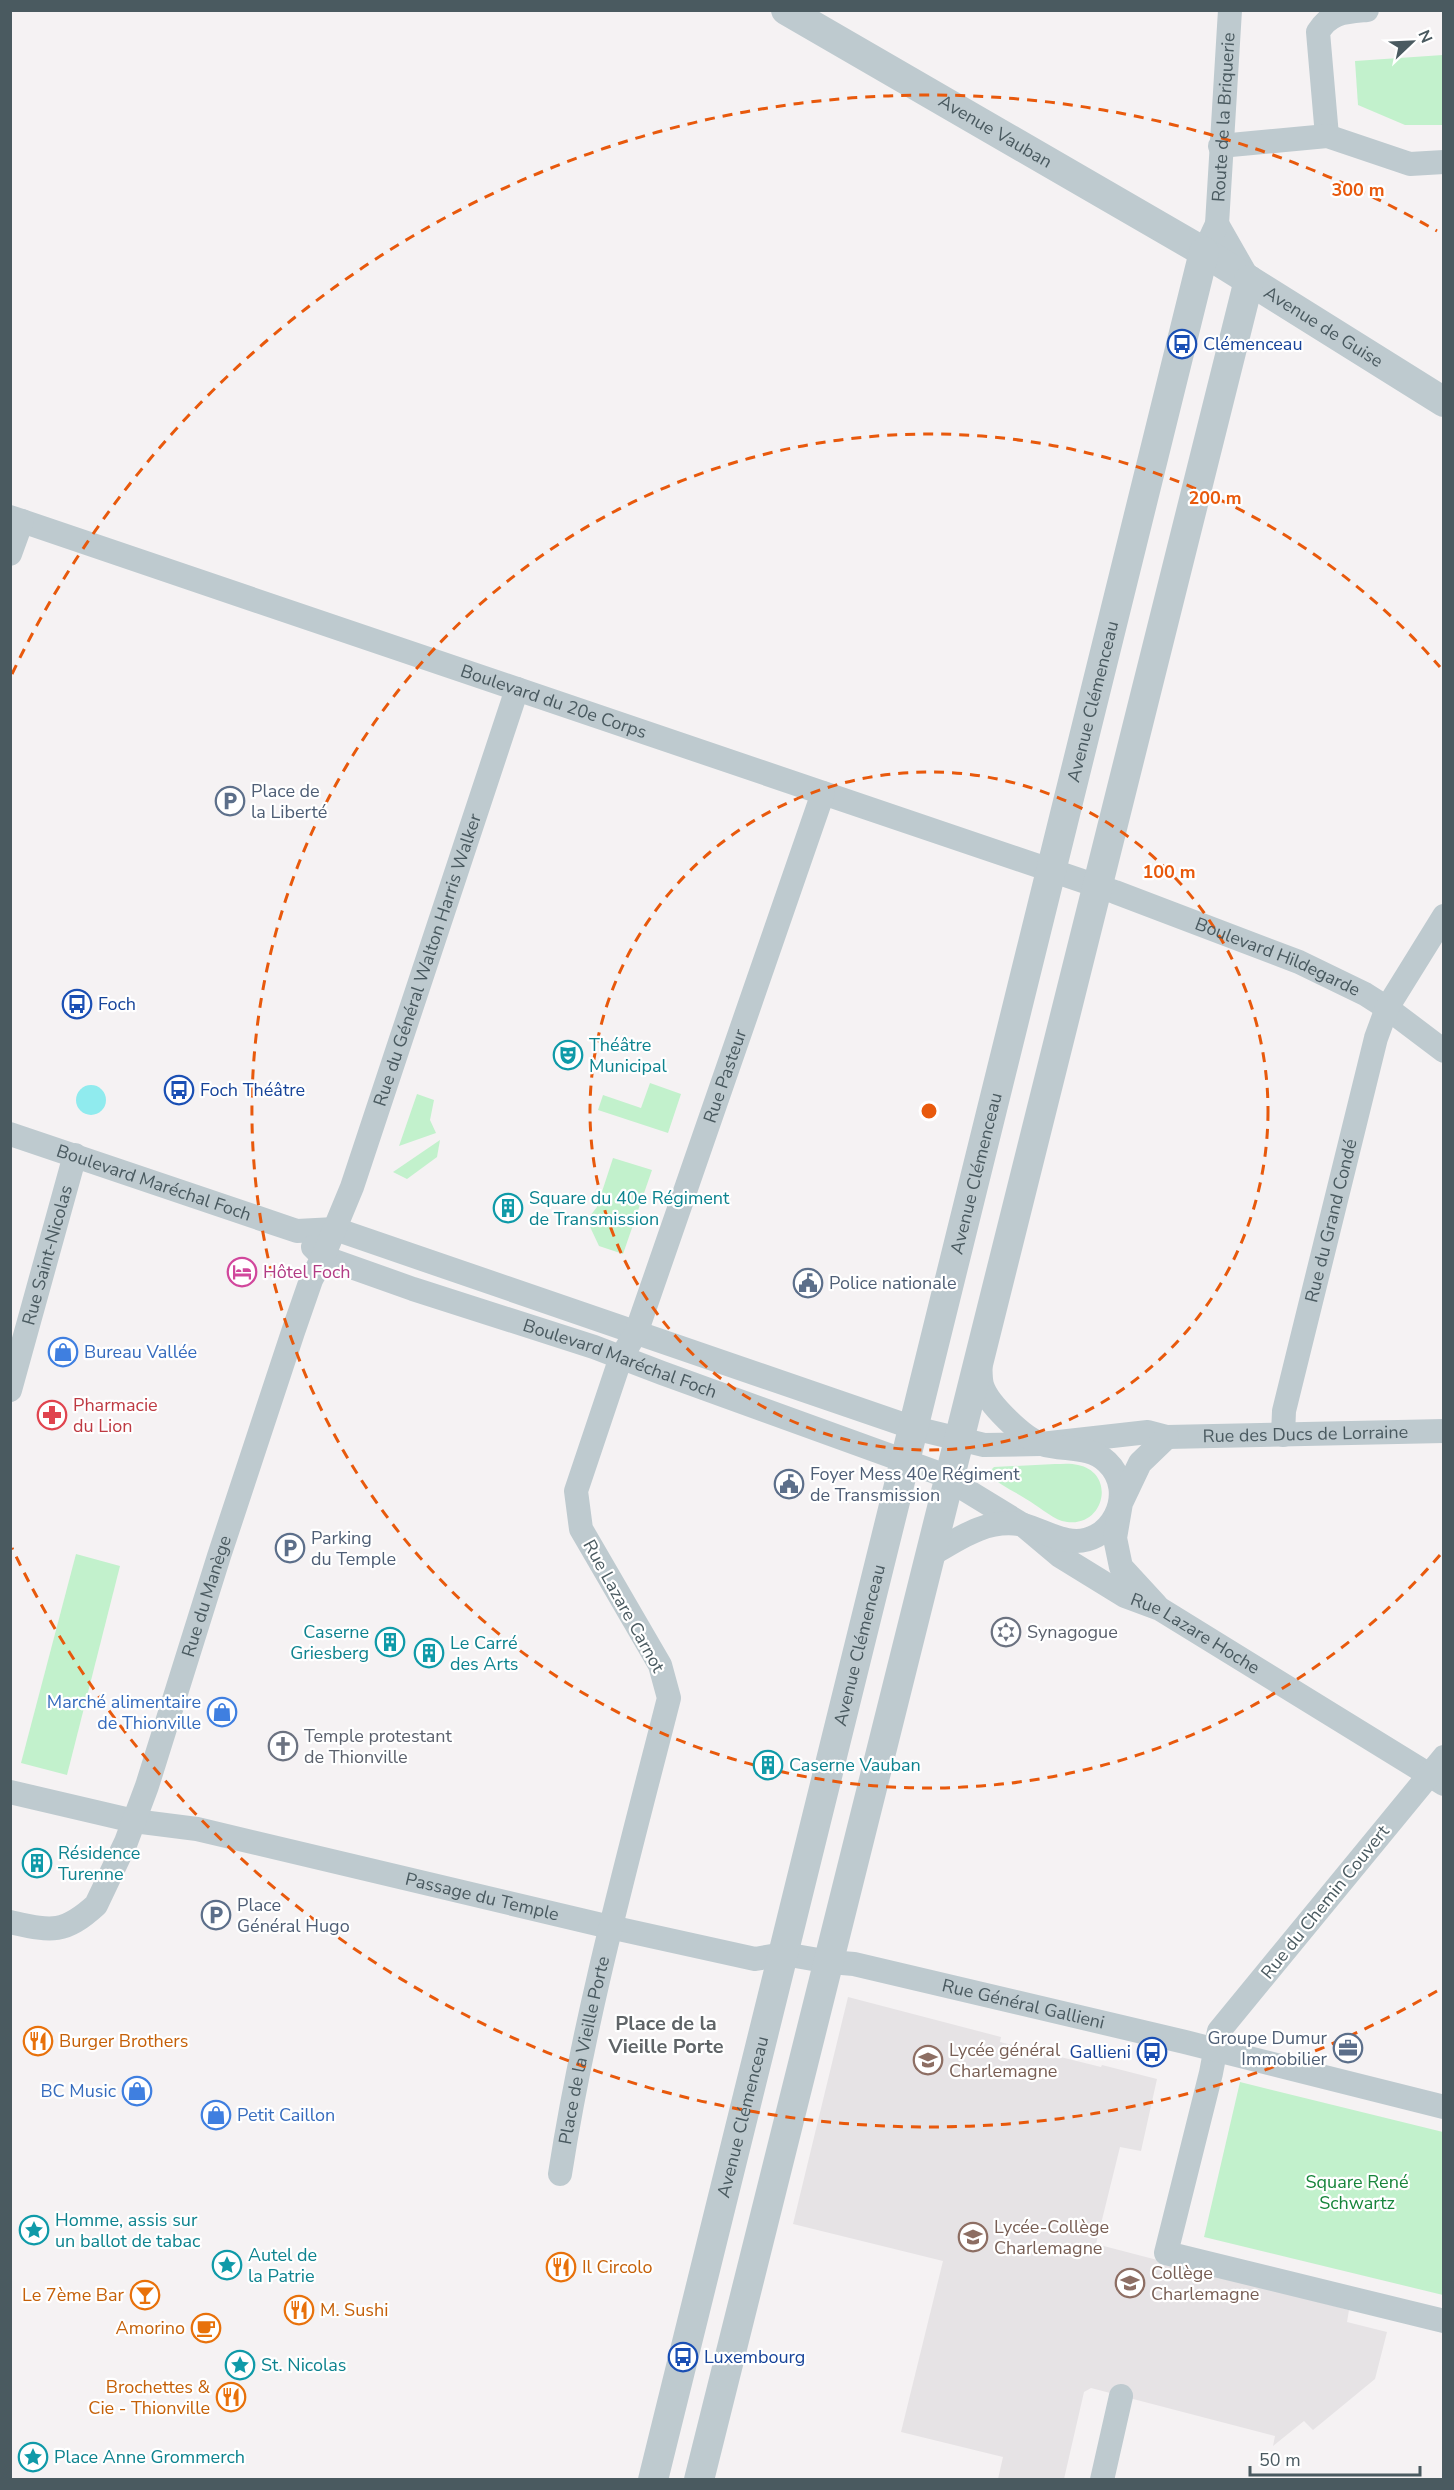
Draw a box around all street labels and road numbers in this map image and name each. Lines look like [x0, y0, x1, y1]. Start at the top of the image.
street label: Route de la Briquerie [1206, 32, 1241, 203]
street label: Avenue Vauban [934, 89, 1057, 174]
street label: Avenue de Guise [1259, 280, 1388, 373]
street label: Avenue Clémenceau [1061, 618, 1124, 785]
street label: Boulevard du 20e Corps [457, 659, 650, 744]
street label: Rue du Général Walton Harris Walker [368, 810, 487, 1109]
street label: Boulevard Hildegarde [1192, 912, 1364, 1002]
street label: Rue Pasteur [698, 1025, 753, 1126]
street label: Avenue Clémenceau [945, 1090, 1008, 1257]
street label: Rue du Grand Condé [1299, 1136, 1363, 1305]
street label: Boulevard Maréchal Foch [53, 1139, 255, 1227]
street label: Rue Saint-Nicolas [17, 1182, 78, 1328]
street label: Boulevard Maréchal Foch [520, 1313, 720, 1404]
street label: Rue des Ducs de Lorraine [1202, 1420, 1408, 1448]
street label: Rue du Manège [176, 1532, 237, 1660]
street label: Rue Lazare Carnot [578, 1535, 671, 1677]
street label: Avenue Clémenceau [828, 1562, 891, 1728]
street label: Rue Lazare Hoche [1127, 1587, 1264, 1680]
street label: Rue du Chemin Couvert [1255, 1820, 1395, 1984]
street label: Passage du Temple [403, 1867, 561, 1927]
street label: Place de la Vieille Porte [553, 1954, 615, 2146]
street label: Rue Général Gallieni [940, 1973, 1107, 2035]
street label: Avenue Clémenceau [711, 2034, 774, 2200]

